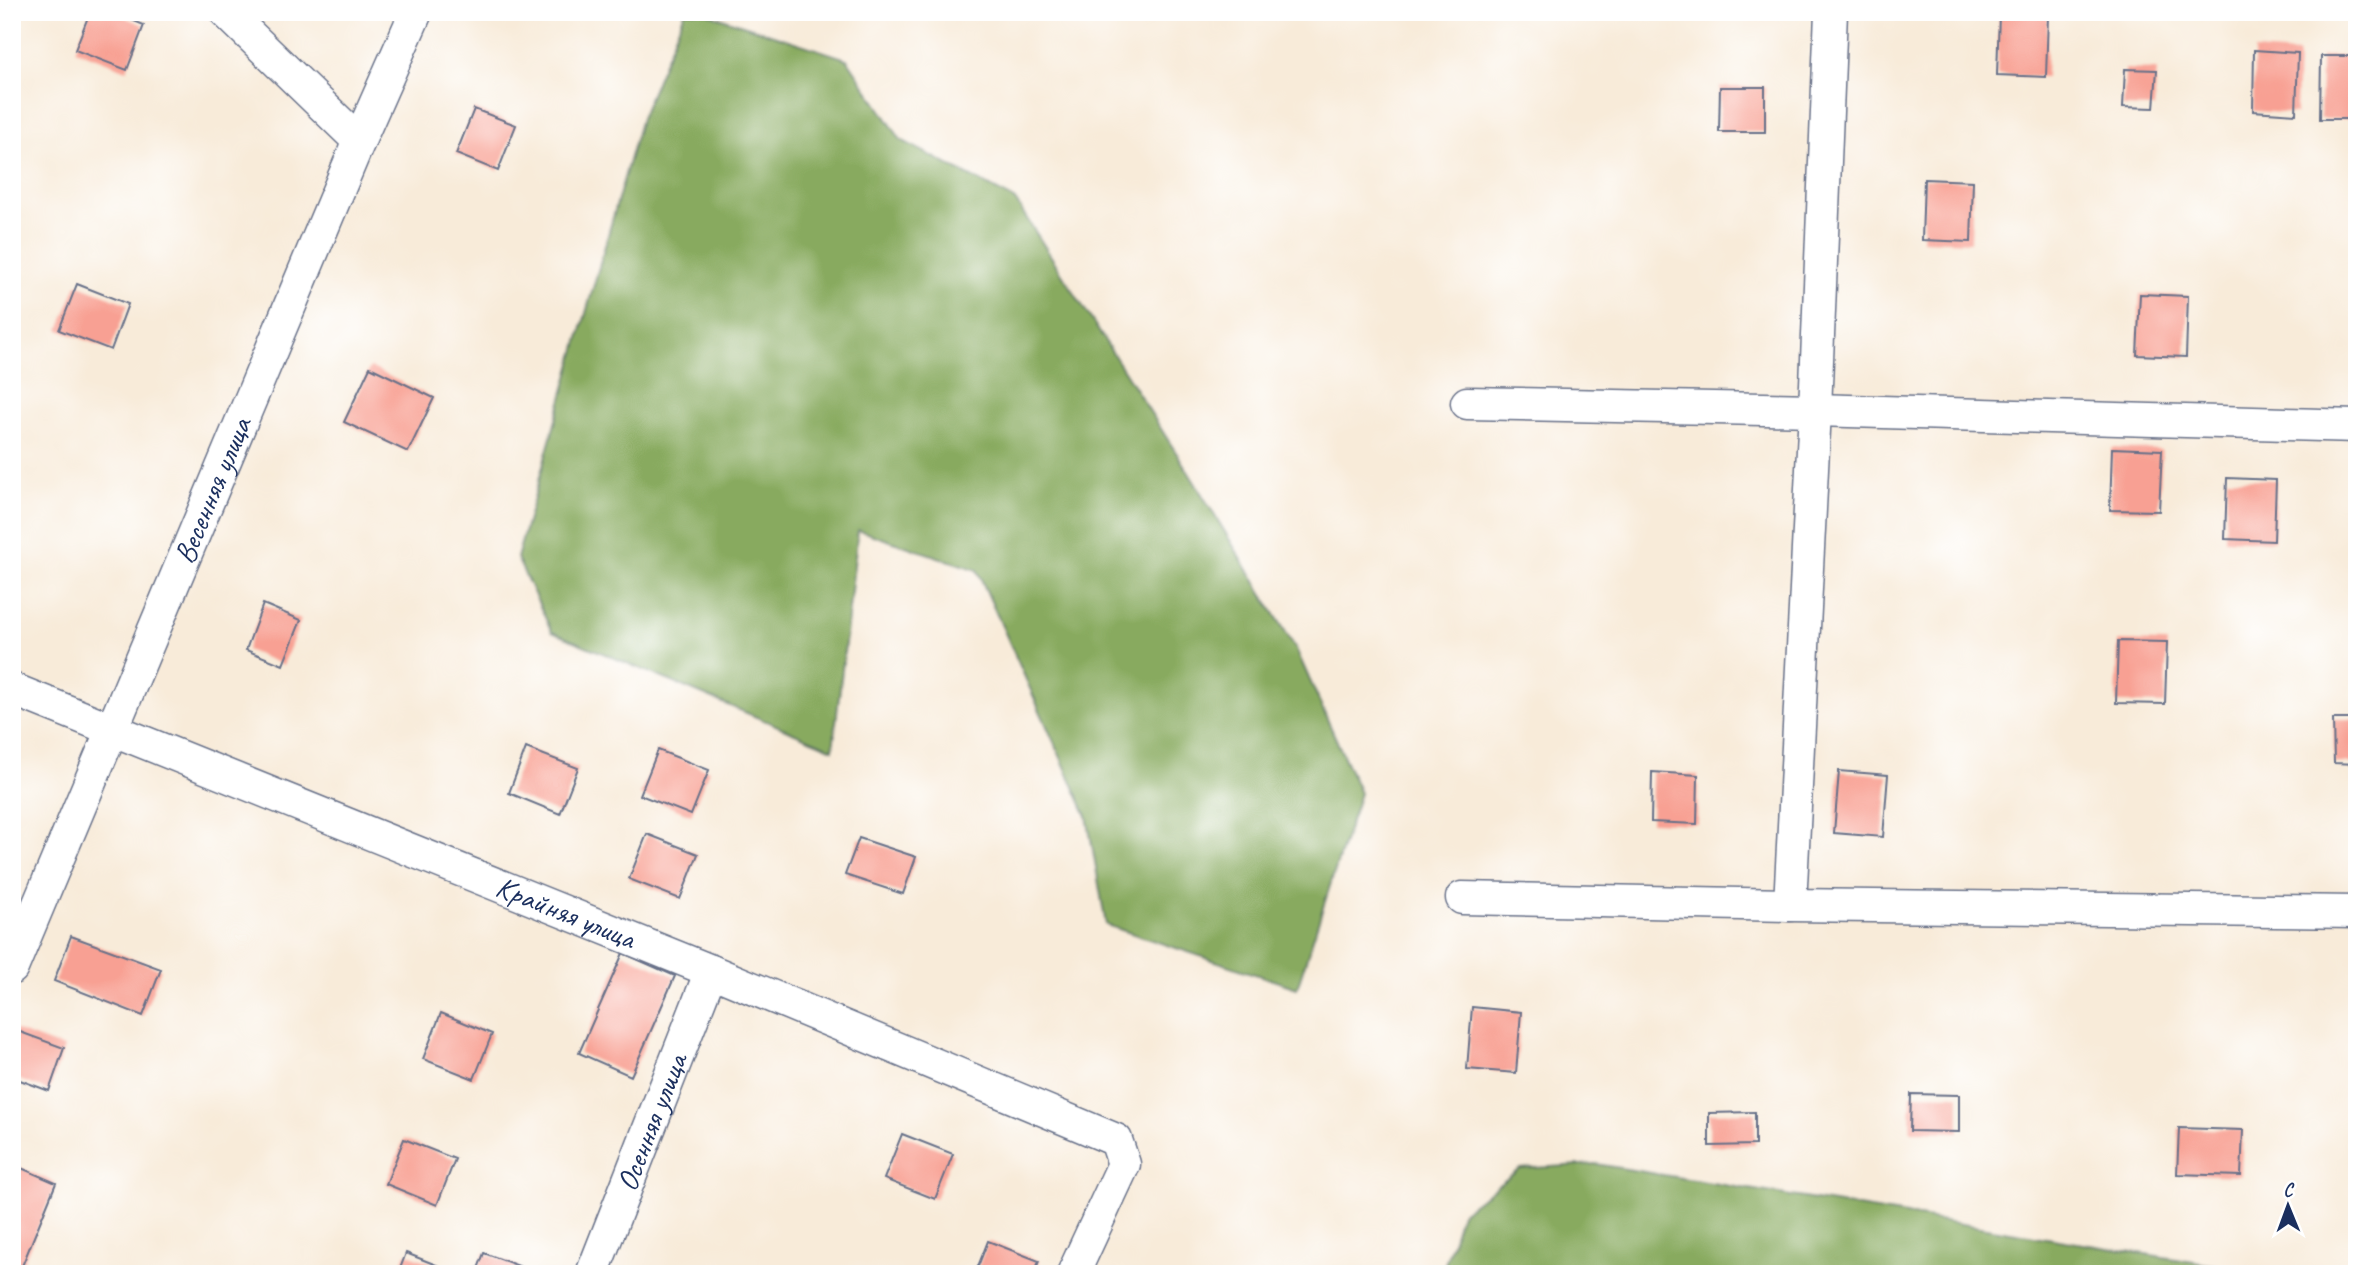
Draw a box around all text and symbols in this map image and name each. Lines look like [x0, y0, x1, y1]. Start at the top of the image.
street label: Весенняя улица [165, 410, 261, 569]
street label: Крайняя улица [491, 867, 642, 958]
street label: Осенняя улица [608, 1046, 697, 1196]
north arrow [2254, 1170, 2324, 1240]
text: С [2283, 1178, 2295, 1202]

